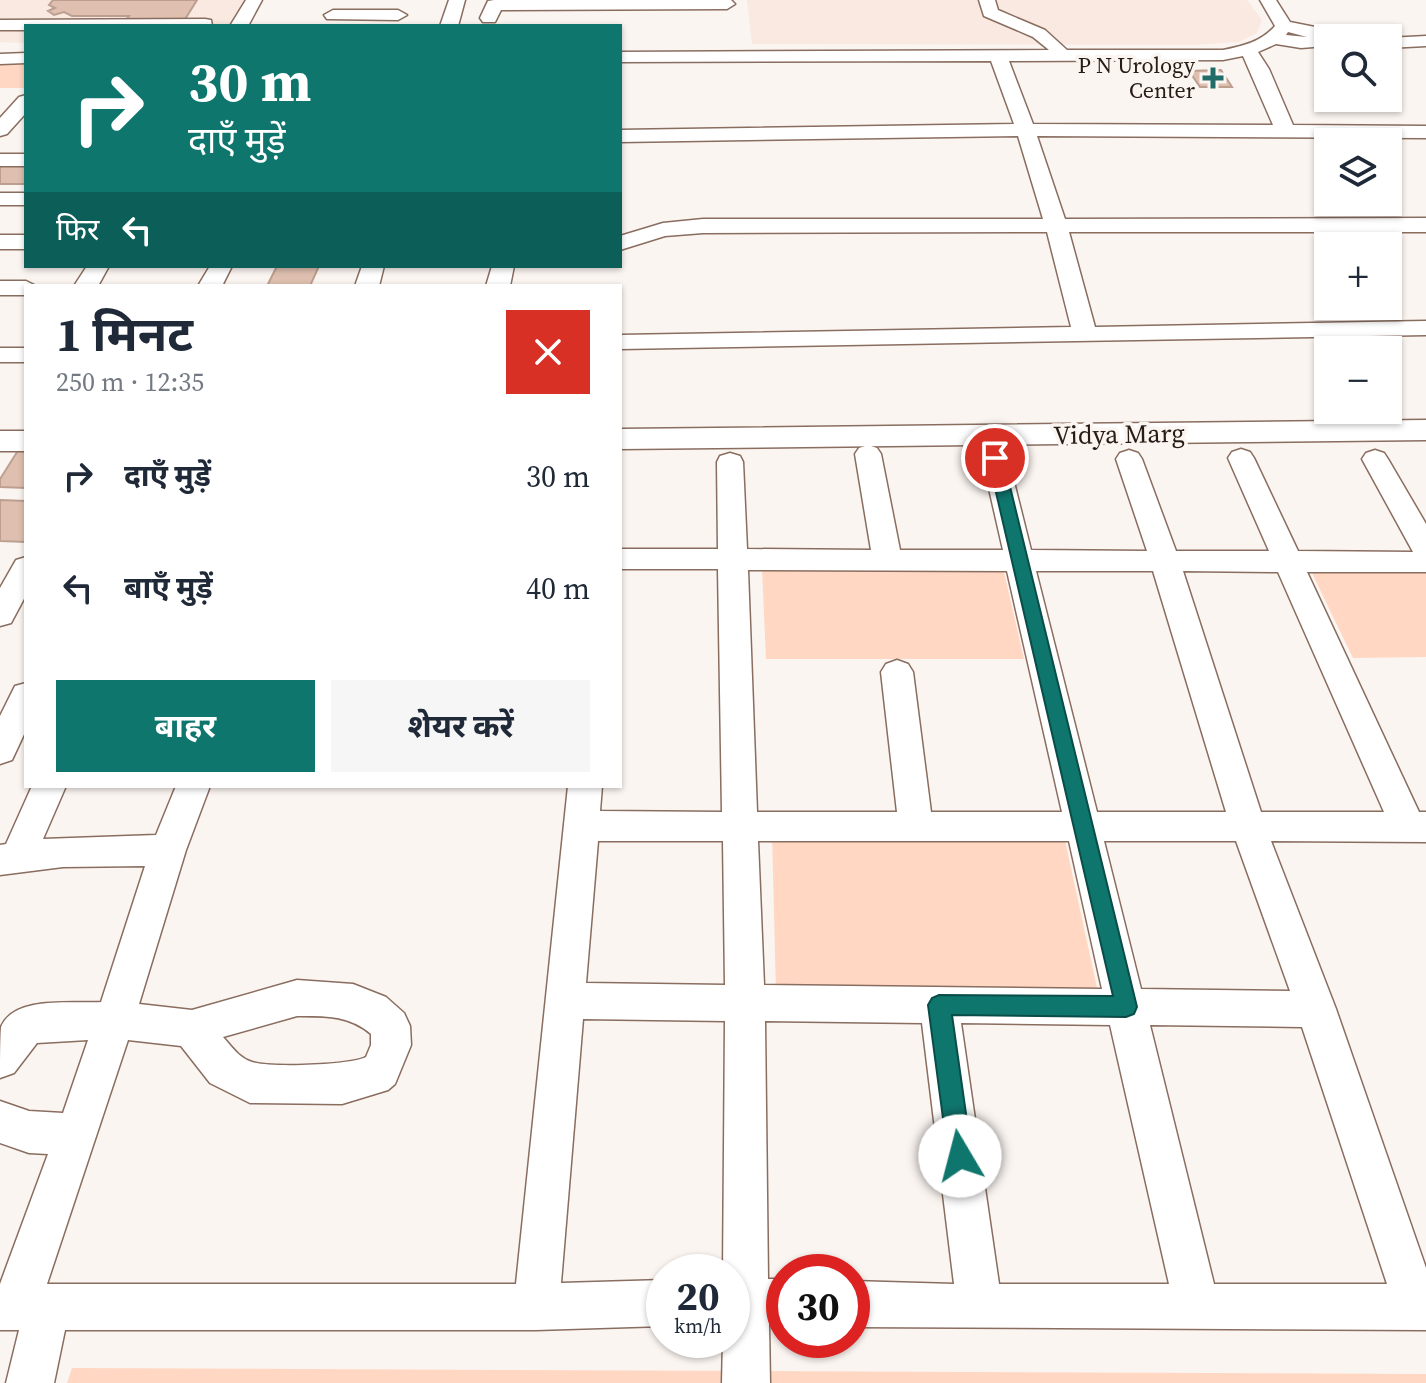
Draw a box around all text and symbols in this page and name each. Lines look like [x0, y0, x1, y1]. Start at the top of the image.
map controls [1314, 24, 1402, 424]
button: search [1314, 24, 1402, 112]
text: 30 m [188, 43, 311, 120]
place label: P N Urology Center [1078, 50, 1196, 105]
icon: right [56, 56, 160, 160]
marker: P N Urology Center [1202, 67, 1224, 89]
text: दाएँ मुड़ें [188, 116, 286, 165]
button: layers [1314, 128, 1402, 216]
icon: left [115, 208, 159, 252]
text: फिर [56, 209, 99, 250]
button: + [1314, 232, 1402, 320]
text: 1 मिनट [56, 301, 193, 367]
button: close [506, 310, 590, 394]
button: − [1314, 336, 1402, 424]
text: 250 m · 12:35 [56, 364, 204, 400]
street label: Vidya Marg [1053, 415, 1185, 453]
pin [961, 424, 1029, 492]
icon: arrive [973, 436, 1017, 480]
icon: right [56, 454, 100, 498]
text: दाएँ मुड़ें [124, 455, 211, 496]
text: 30 m [526, 456, 590, 497]
icon: left [56, 566, 100, 610]
text: बाएँ मुड़ें [124, 567, 213, 608]
text: 40 m [526, 568, 590, 609]
button: बाहर [56, 680, 315, 772]
button: शेयर करें [331, 680, 590, 772]
position arrow [918, 1114, 1002, 1198]
speed limit sign: 30 [766, 1254, 870, 1358]
text: 20 [676, 1269, 720, 1323]
text: km/h [674, 1312, 722, 1340]

